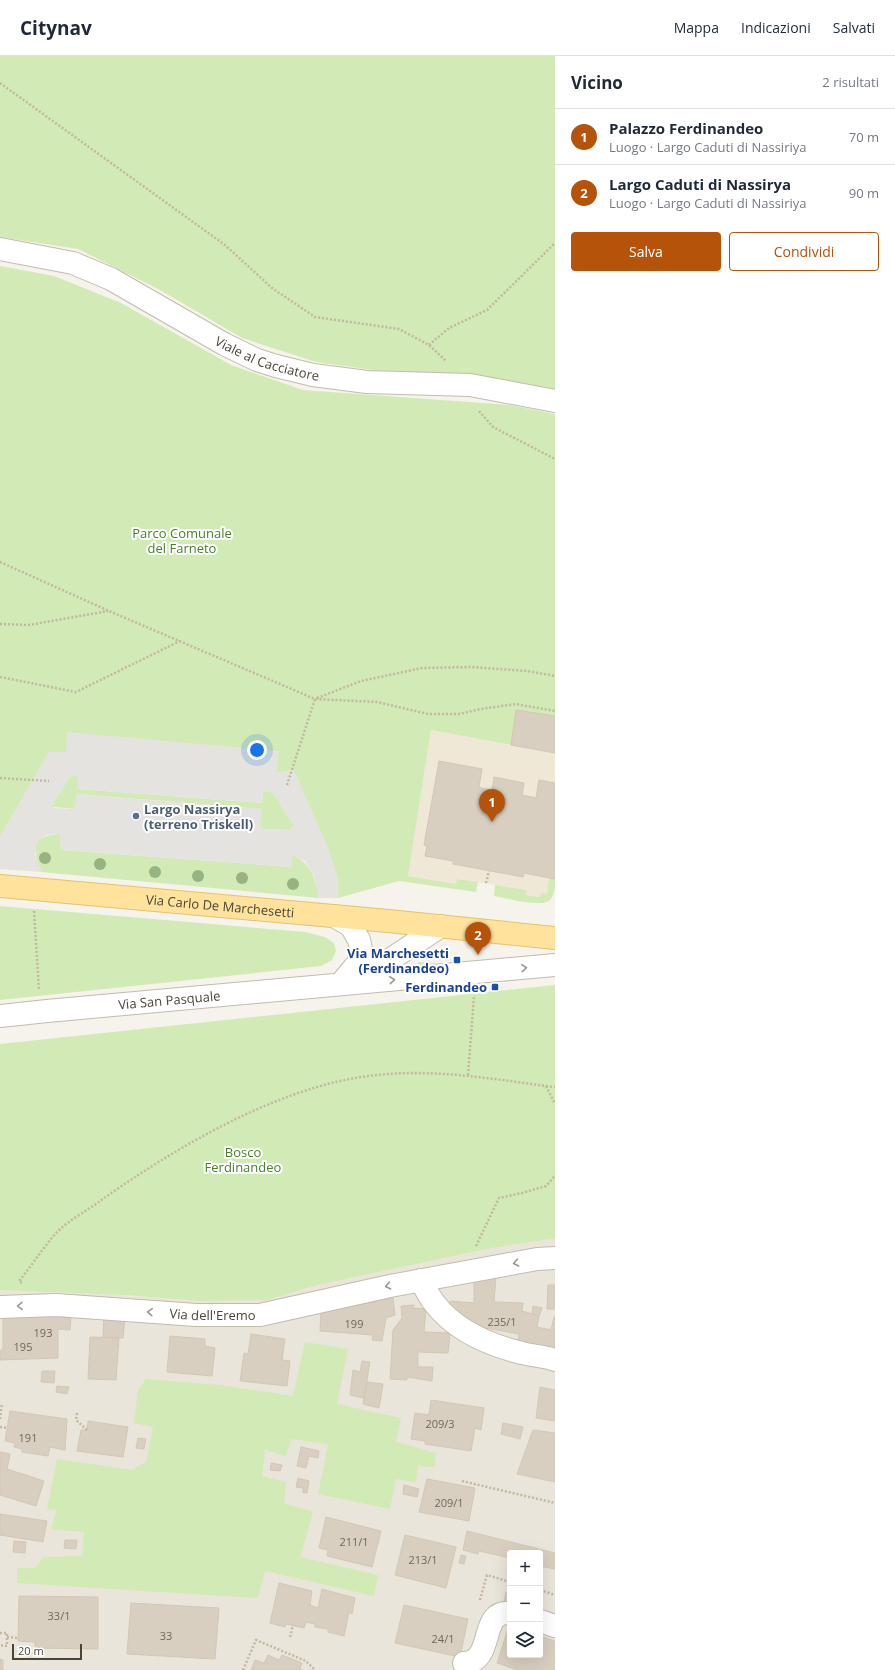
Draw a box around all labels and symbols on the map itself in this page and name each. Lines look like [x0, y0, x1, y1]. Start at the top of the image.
street label: Viale al Cacciatore [212, 332, 320, 385]
park label: Parco Comunale del Farneto [132, 524, 232, 557]
your location [247, 740, 267, 760]
pin: 1 [479, 789, 505, 822]
place label: Largo Nassirya (terreno Triskell) [144, 800, 253, 833]
marker: Largo Nassirya (terreno Triskell) [131, 811, 141, 821]
street label: Via Carlo De Marchesetti [145, 890, 295, 922]
pin: 2 [465, 922, 491, 955]
place label: Via Marchesetti (Ferdinandeo) [347, 944, 449, 977]
marker: Via Marchesetti (Ferdinandeo) [452, 955, 462, 965]
one-way arrow [521, 964, 527, 973]
one-way arrow [389, 976, 395, 985]
place label: Ferdinandeo [405, 978, 487, 996]
marker: Ferdinandeo [490, 982, 500, 992]
street label: Via San Pasquale [117, 986, 221, 1014]
park label: Bosco Ferdinandeo [205, 1143, 282, 1176]
one-way arrow [513, 1258, 520, 1267]
one-way arrow [385, 1282, 392, 1290]
one-way arrow [17, 1302, 23, 1310]
street label: Via dell'Eremo [169, 1304, 256, 1324]
one-way arrow [147, 1308, 153, 1317]
house number: 235/1 [487, 1314, 517, 1329]
house number: 199 [345, 1316, 363, 1331]
house number: 193 [34, 1325, 52, 1340]
house number: 195 [14, 1339, 32, 1354]
house number: 209/3 [425, 1416, 455, 1431]
house number: 191 [19, 1430, 37, 1445]
house number: 209/1 [434, 1495, 464, 1510]
house number: 211/1 [339, 1534, 369, 1549]
house number: 213/1 [408, 1552, 438, 1567]
house number: 33/1 [48, 1608, 70, 1623]
house number: 33 [160, 1628, 172, 1643]
house number: 24/1 [432, 1631, 454, 1646]
scale bar [12, 1642, 82, 1661]

